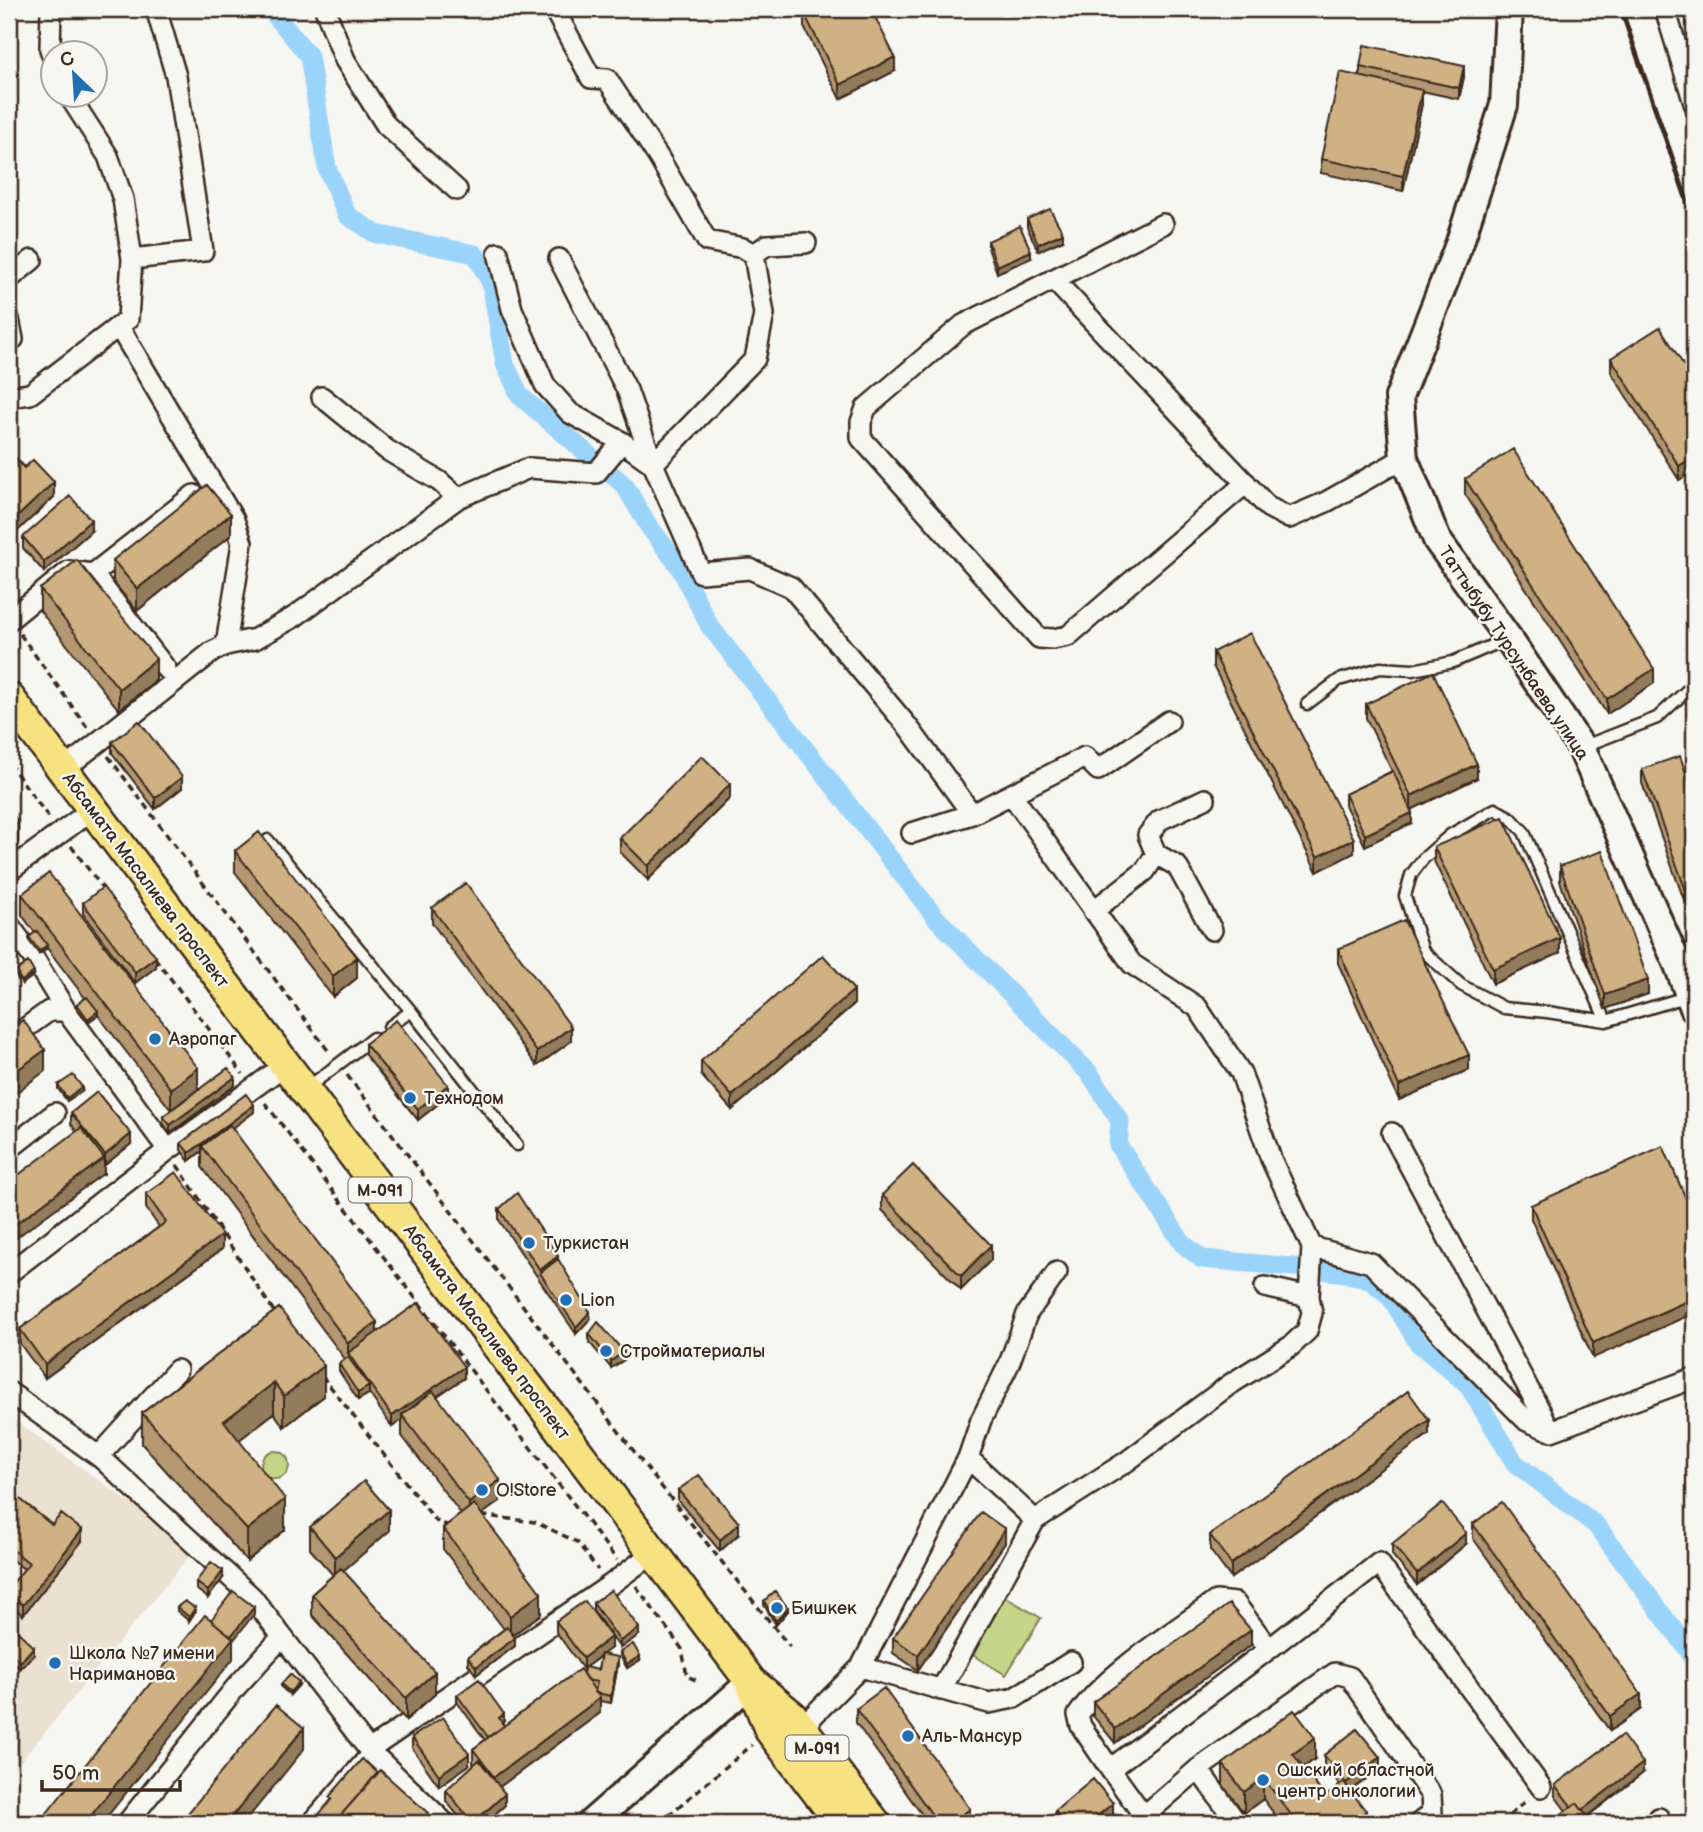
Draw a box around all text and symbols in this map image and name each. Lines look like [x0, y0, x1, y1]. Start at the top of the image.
north arrow [38, 38, 108, 108]
text: С [57, 47, 78, 73]
street label: Таттыбубу Турсунбаева улица [1434, 542, 1593, 765]
street label: Абсамата Масалиева проспект [57, 768, 234, 992]
place label: Аэропаг [168, 1029, 237, 1050]
marker: Аэропаг [147, 1031, 163, 1047]
place label: Технодом [424, 1088, 504, 1109]
marker: Технодом [402, 1090, 418, 1106]
road number: М-091 [348, 1178, 412, 1202]
street label: Абсамата Масалиева проспект [398, 1220, 575, 1444]
place label: Туркистан [543, 1233, 629, 1254]
marker: Туркистан [521, 1235, 537, 1251]
place label: Lion [580, 1290, 615, 1311]
marker: Lion [558, 1292, 574, 1308]
place label: Стройматериалы [620, 1341, 765, 1362]
marker: Стройматериалы [598, 1343, 614, 1359]
place label: O!Store [496, 1480, 557, 1501]
marker: O!Store [474, 1482, 490, 1498]
place label: Бишкек [791, 1598, 857, 1619]
marker: Бишкек [769, 1600, 785, 1616]
place label: Школа №7 имени Нариманова [69, 1643, 215, 1685]
marker: Школа №7 имени Нариманова [47, 1655, 63, 1671]
place label: Аль-Мансур [921, 1726, 1022, 1747]
marker: Аль-Мансур [900, 1728, 916, 1744]
road number: М-091 [786, 1736, 848, 1760]
scale bar [42, 1748, 180, 1792]
place label: Ошский областной центр онкологии [1277, 1760, 1435, 1802]
text: 50 m [52, 1761, 99, 1786]
marker: Ошский областной центр онкологии [1255, 1772, 1271, 1788]

